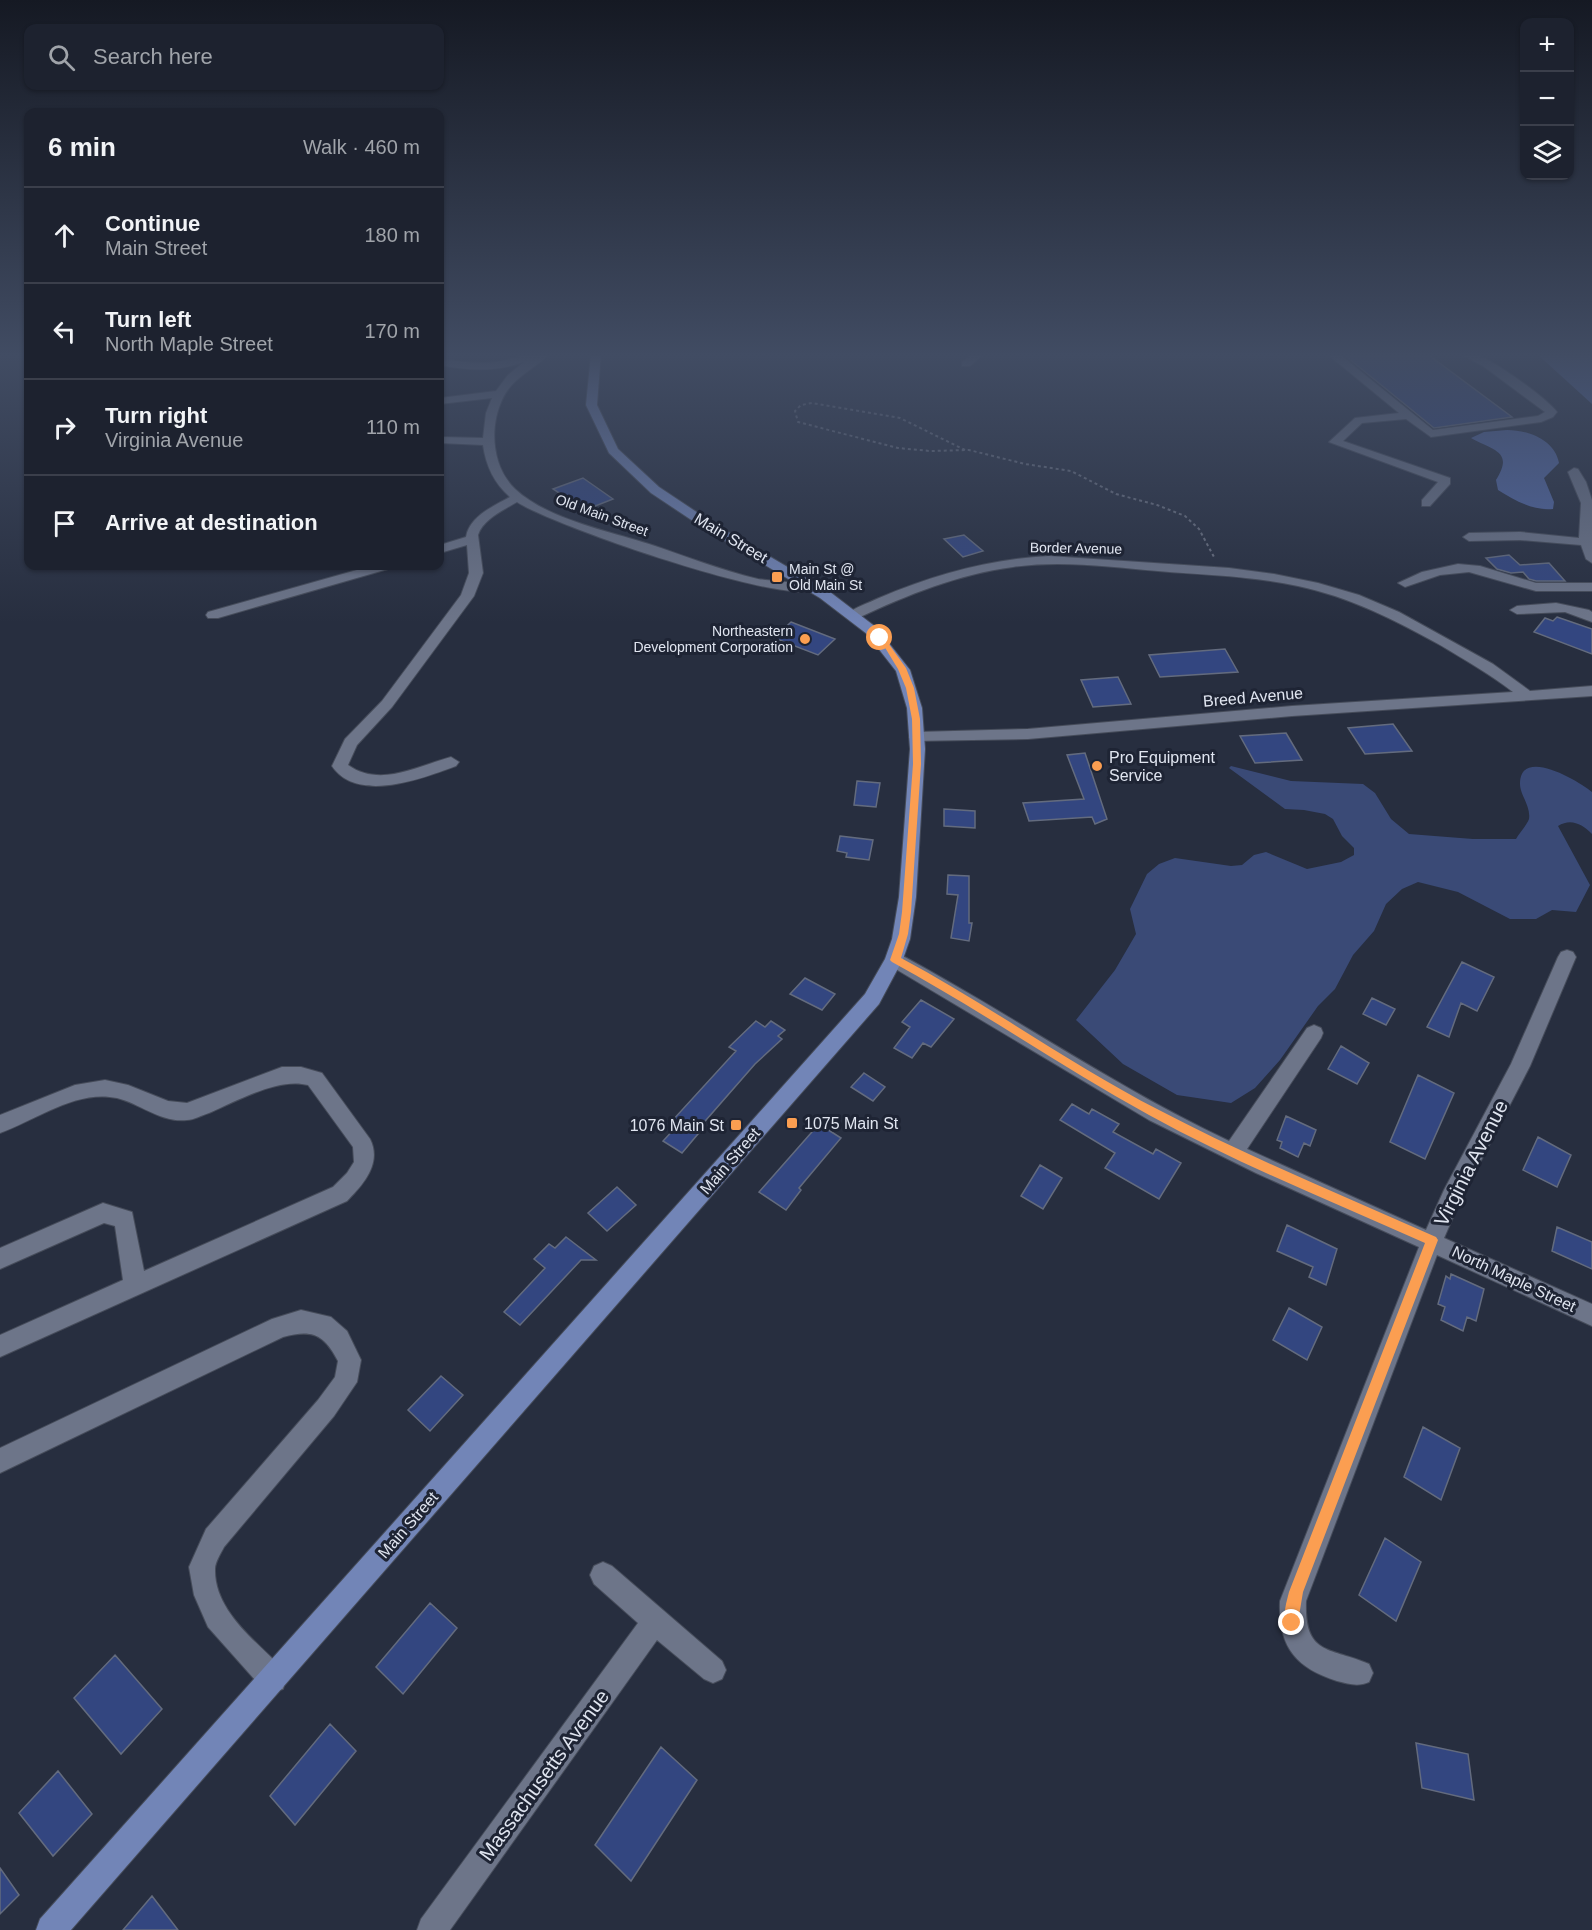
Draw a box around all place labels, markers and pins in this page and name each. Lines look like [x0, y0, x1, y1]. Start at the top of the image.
place label: Main St @ Old Main St [789, 561, 862, 593]
marker: Main St @ Old Main St [770, 570, 784, 584]
place label: Northeastern Development Corporation [633, 623, 793, 655]
marker: Northeastern Development Corporation [798, 632, 812, 646]
place label: Pro Equipment Service [1109, 749, 1215, 784]
marker: Pro Equipment Service [1090, 759, 1104, 773]
place label: 1075 Main St [804, 1115, 899, 1132]
marker: 1075 Main St [785, 1116, 799, 1130]
place label: 1076 Main St [630, 1117, 725, 1134]
marker: 1076 Main St [729, 1118, 743, 1132]

